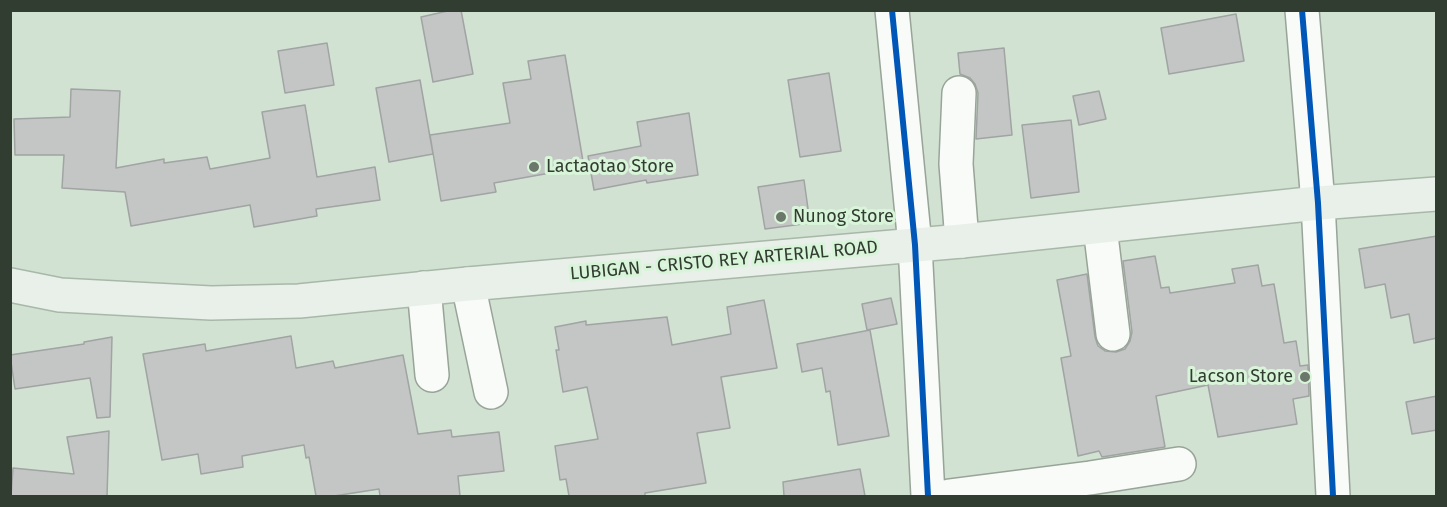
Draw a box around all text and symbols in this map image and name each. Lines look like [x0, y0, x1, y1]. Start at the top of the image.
place label: Lactaotao Store [546, 156, 674, 178]
marker: Lactaotao Store [527, 160, 541, 174]
place label: Nunog Store [793, 206, 894, 228]
marker: Nunog Store [774, 210, 788, 224]
street label: LUBIGAN - CRISTO REY ARTERIAL ROAD [569, 237, 879, 285]
place label: Lacson Store [1189, 366, 1293, 388]
marker: Lacson Store [1298, 370, 1312, 384]

